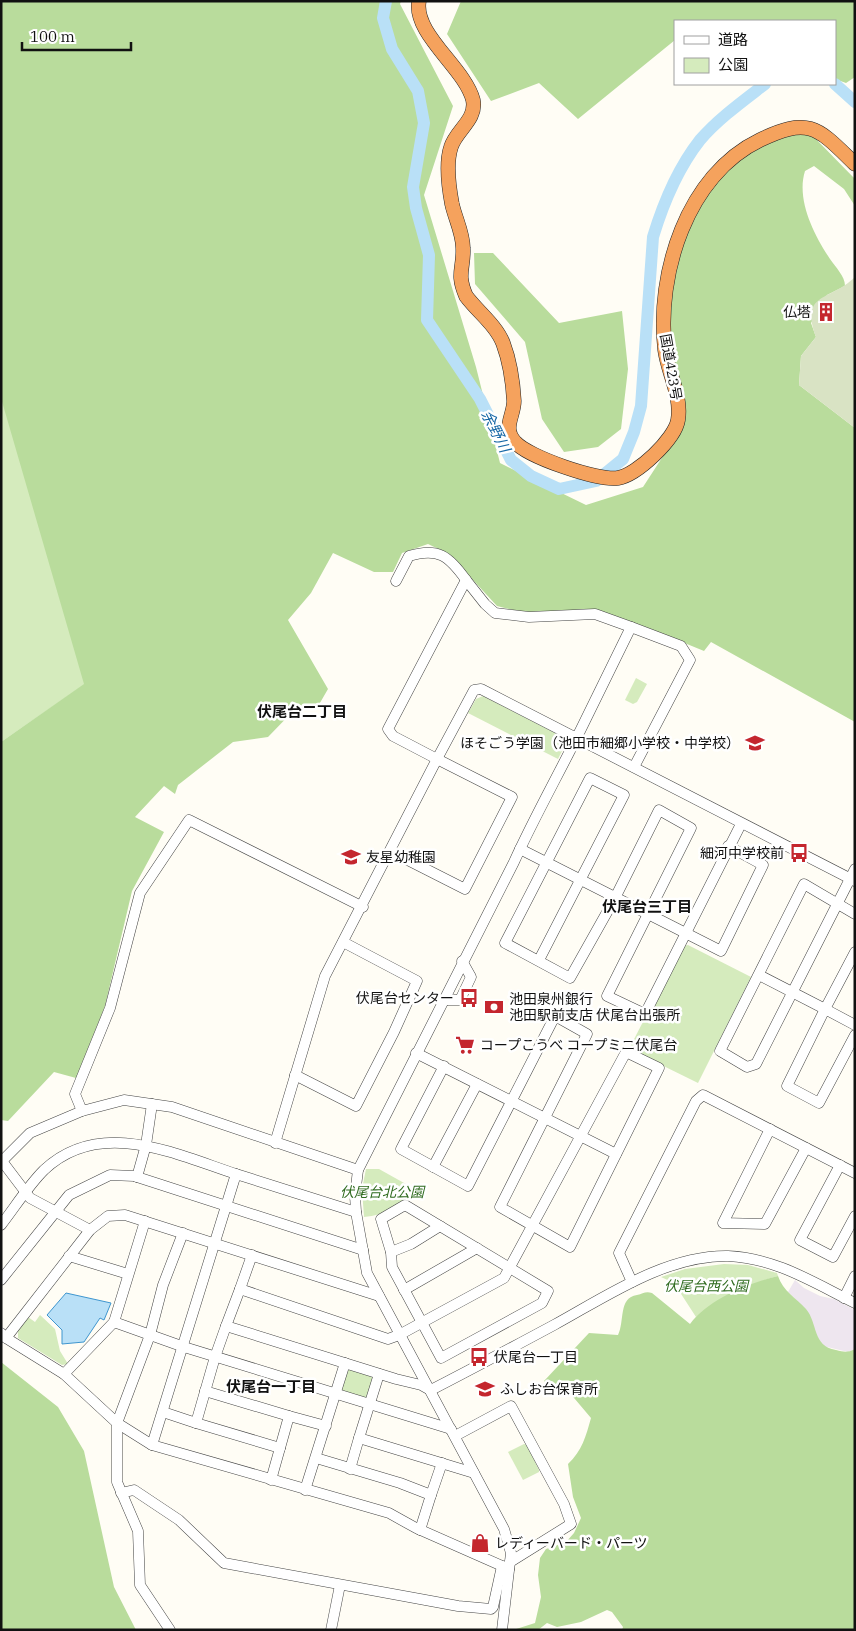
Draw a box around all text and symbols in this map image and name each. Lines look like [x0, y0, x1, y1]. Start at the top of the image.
scale bar [22, 20, 131, 52]
legend [674, 20, 836, 85]
text: 100 m [30, 27, 75, 46]
text: 道路 [718, 30, 748, 49]
text: 公園 [718, 55, 748, 74]
building icon: 仏塔 [815, 301, 837, 323]
place label: 仏塔 [783, 303, 811, 321]
street label: 国道423号 [656, 332, 686, 402]
water label: 余野川 [477, 407, 516, 457]
district label: 伏尾台二丁目 [257, 702, 347, 721]
school or university icon: ほそごう学園（池田市細郷小学校・中学校） [744, 732, 766, 754]
place label: ほそごう学園（池田市細郷小学校・中学校） [460, 734, 740, 752]
bus stop icon: 細河中学校前 [788, 842, 810, 864]
place label: 細河中学校前 [700, 844, 784, 862]
school or university icon: 友星幼稚園 [340, 846, 362, 868]
place label: 友星幼稚園 [366, 848, 436, 866]
district label: 伏尾台三丁目 [602, 897, 692, 916]
bus stop icon: 伏尾台センター [458, 987, 480, 1009]
place label: 伏尾台センター [356, 989, 454, 1007]
place label: 池田泉州銀行 池田駅前支店 伏尾台出張所 [509, 990, 680, 1024]
bank icon: 池田泉州銀行 池田駅前支店 伏尾台出張所 [483, 996, 505, 1018]
supermarket icon: コープこうべ コープミニ伏尾台 [454, 1034, 476, 1056]
place label: コープこうべ コープミニ伏尾台 [480, 1036, 678, 1054]
park label: 伏尾台北公園 [340, 1183, 426, 1201]
park label: 伏尾台⻄公園 [664, 1277, 750, 1295]
bus stop icon: 伏尾台一丁目 [468, 1346, 490, 1368]
place label: 伏尾台一丁目 [494, 1348, 578, 1366]
district label: 伏尾台一丁目 [226, 1377, 316, 1396]
school or university icon: ふしお台保育所 [474, 1378, 496, 1400]
place label: ふしお台保育所 [500, 1380, 598, 1398]
shop icon: レディーバード・パーツ [469, 1532, 491, 1554]
place label: レディーバード・パーツ [495, 1534, 648, 1552]

